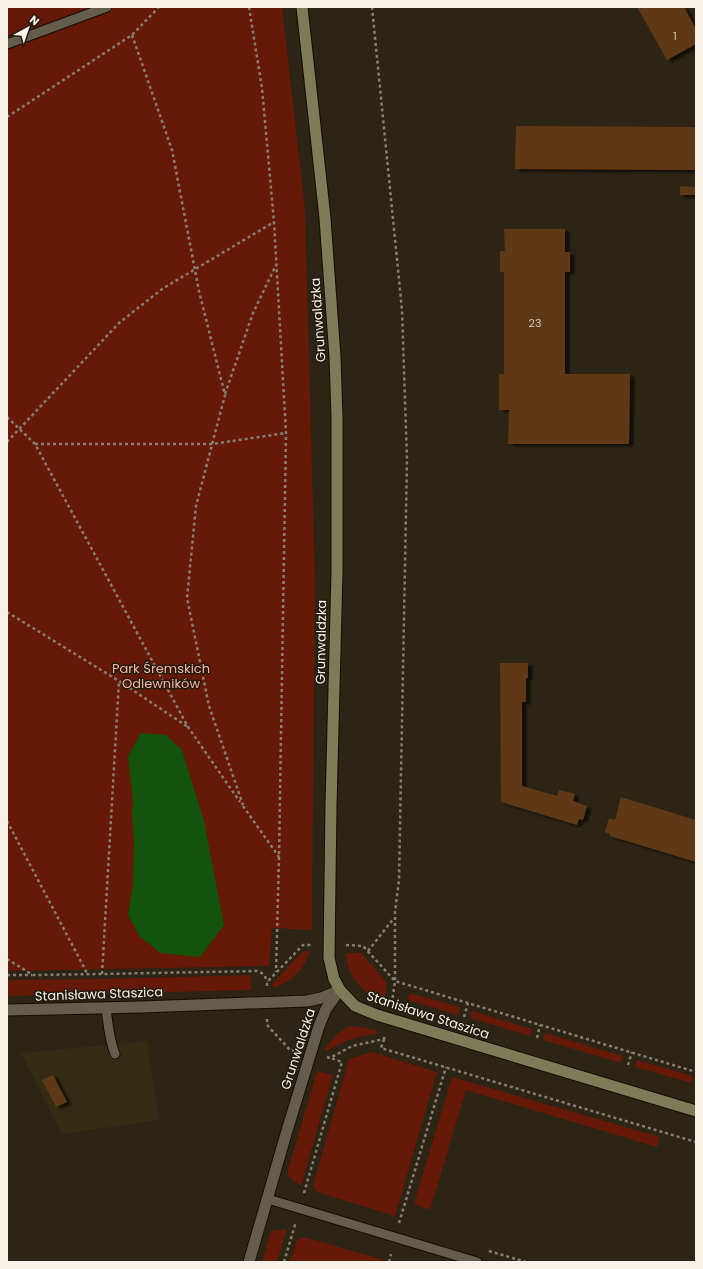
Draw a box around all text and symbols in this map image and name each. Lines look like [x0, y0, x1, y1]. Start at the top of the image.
north arrow [8, 8, 48, 48]
text: N [26, 12, 43, 29]
house number: 1 [673, 28, 677, 44]
street label: Grunwaldzka [306, 277, 330, 363]
house number: 23 [529, 315, 541, 331]
street label: Grunwaldzka [311, 600, 331, 684]
park label: Park Śremskich Odlewników [112, 659, 210, 693]
street label: Stanisława Staszica [35, 982, 163, 1006]
street label: Stanisława Staszica [364, 986, 492, 1044]
street label: Grunwaldzka [276, 1006, 320, 1092]

